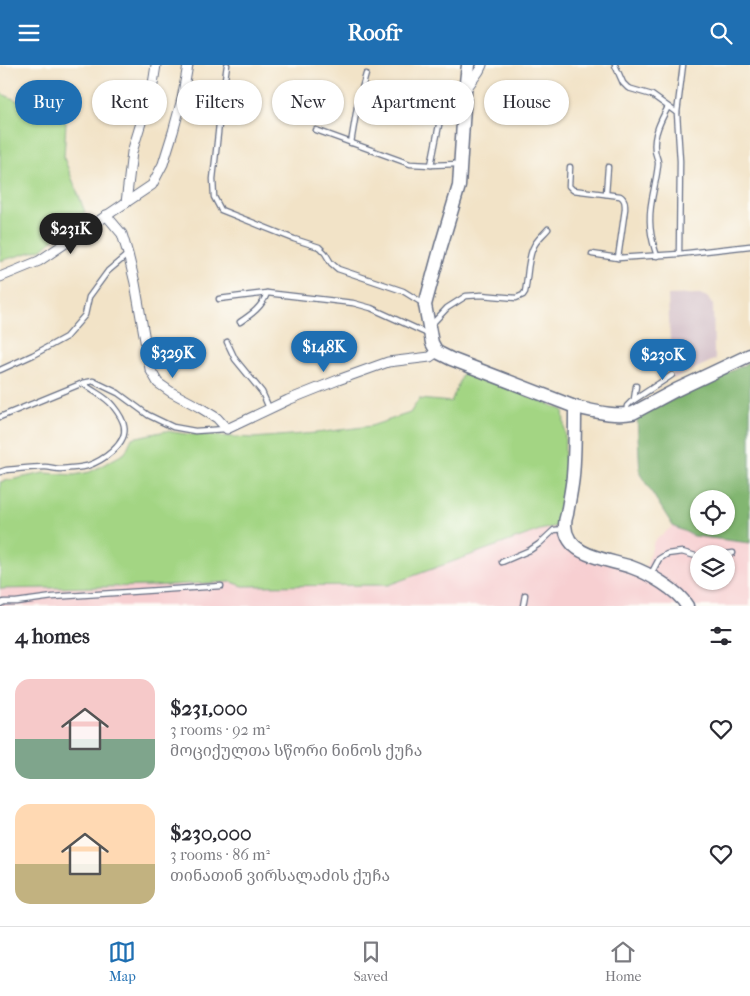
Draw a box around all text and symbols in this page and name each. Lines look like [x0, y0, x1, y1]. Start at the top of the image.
icon: menu [15, 19, 43, 47]
icon: search [707, 19, 735, 47]
text: Roofr [348, 20, 402, 46]
chip: Buy [15, 80, 82, 125]
chip: Rent [92, 80, 167, 125]
chip: Filters [177, 80, 262, 125]
chip: New [272, 80, 344, 125]
chip: Apartment [354, 80, 474, 125]
chip: House [484, 80, 569, 125]
pin: $231K [36, 213, 106, 255]
text: $231K [51, 219, 91, 238]
pin: $148K [289, 331, 359, 373]
pin: $329K [138, 337, 208, 379]
text: $148K [302, 337, 346, 356]
pin: $230K [628, 339, 698, 381]
text: $329K [151, 343, 195, 362]
text: $230K [641, 345, 685, 364]
map controls [690, 490, 735, 590]
button: locate [690, 490, 735, 535]
button: layers [690, 545, 735, 590]
icon: filters [707, 622, 735, 650]
text: 4 homes [15, 624, 90, 648]
text: $231,000 [170, 696, 248, 720]
icon: home [55, 699, 115, 759]
icon: heart [707, 715, 735, 743]
text: 3 rooms · 92 m² [170, 720, 270, 739]
text: მოციქულთა სწორი ნინოს ქუჩა [170, 741, 422, 760]
text: $230,000 [170, 821, 252, 845]
icon: home [55, 824, 115, 884]
icon: heart [707, 840, 735, 868]
text: 3 rooms · 86 m² [170, 845, 270, 864]
text: თინათინ ვირსალაძის ქუჩა [170, 866, 390, 885]
tab: Map [108, 938, 136, 985]
tab: Saved [353, 938, 388, 985]
tab: Home [605, 938, 642, 985]

